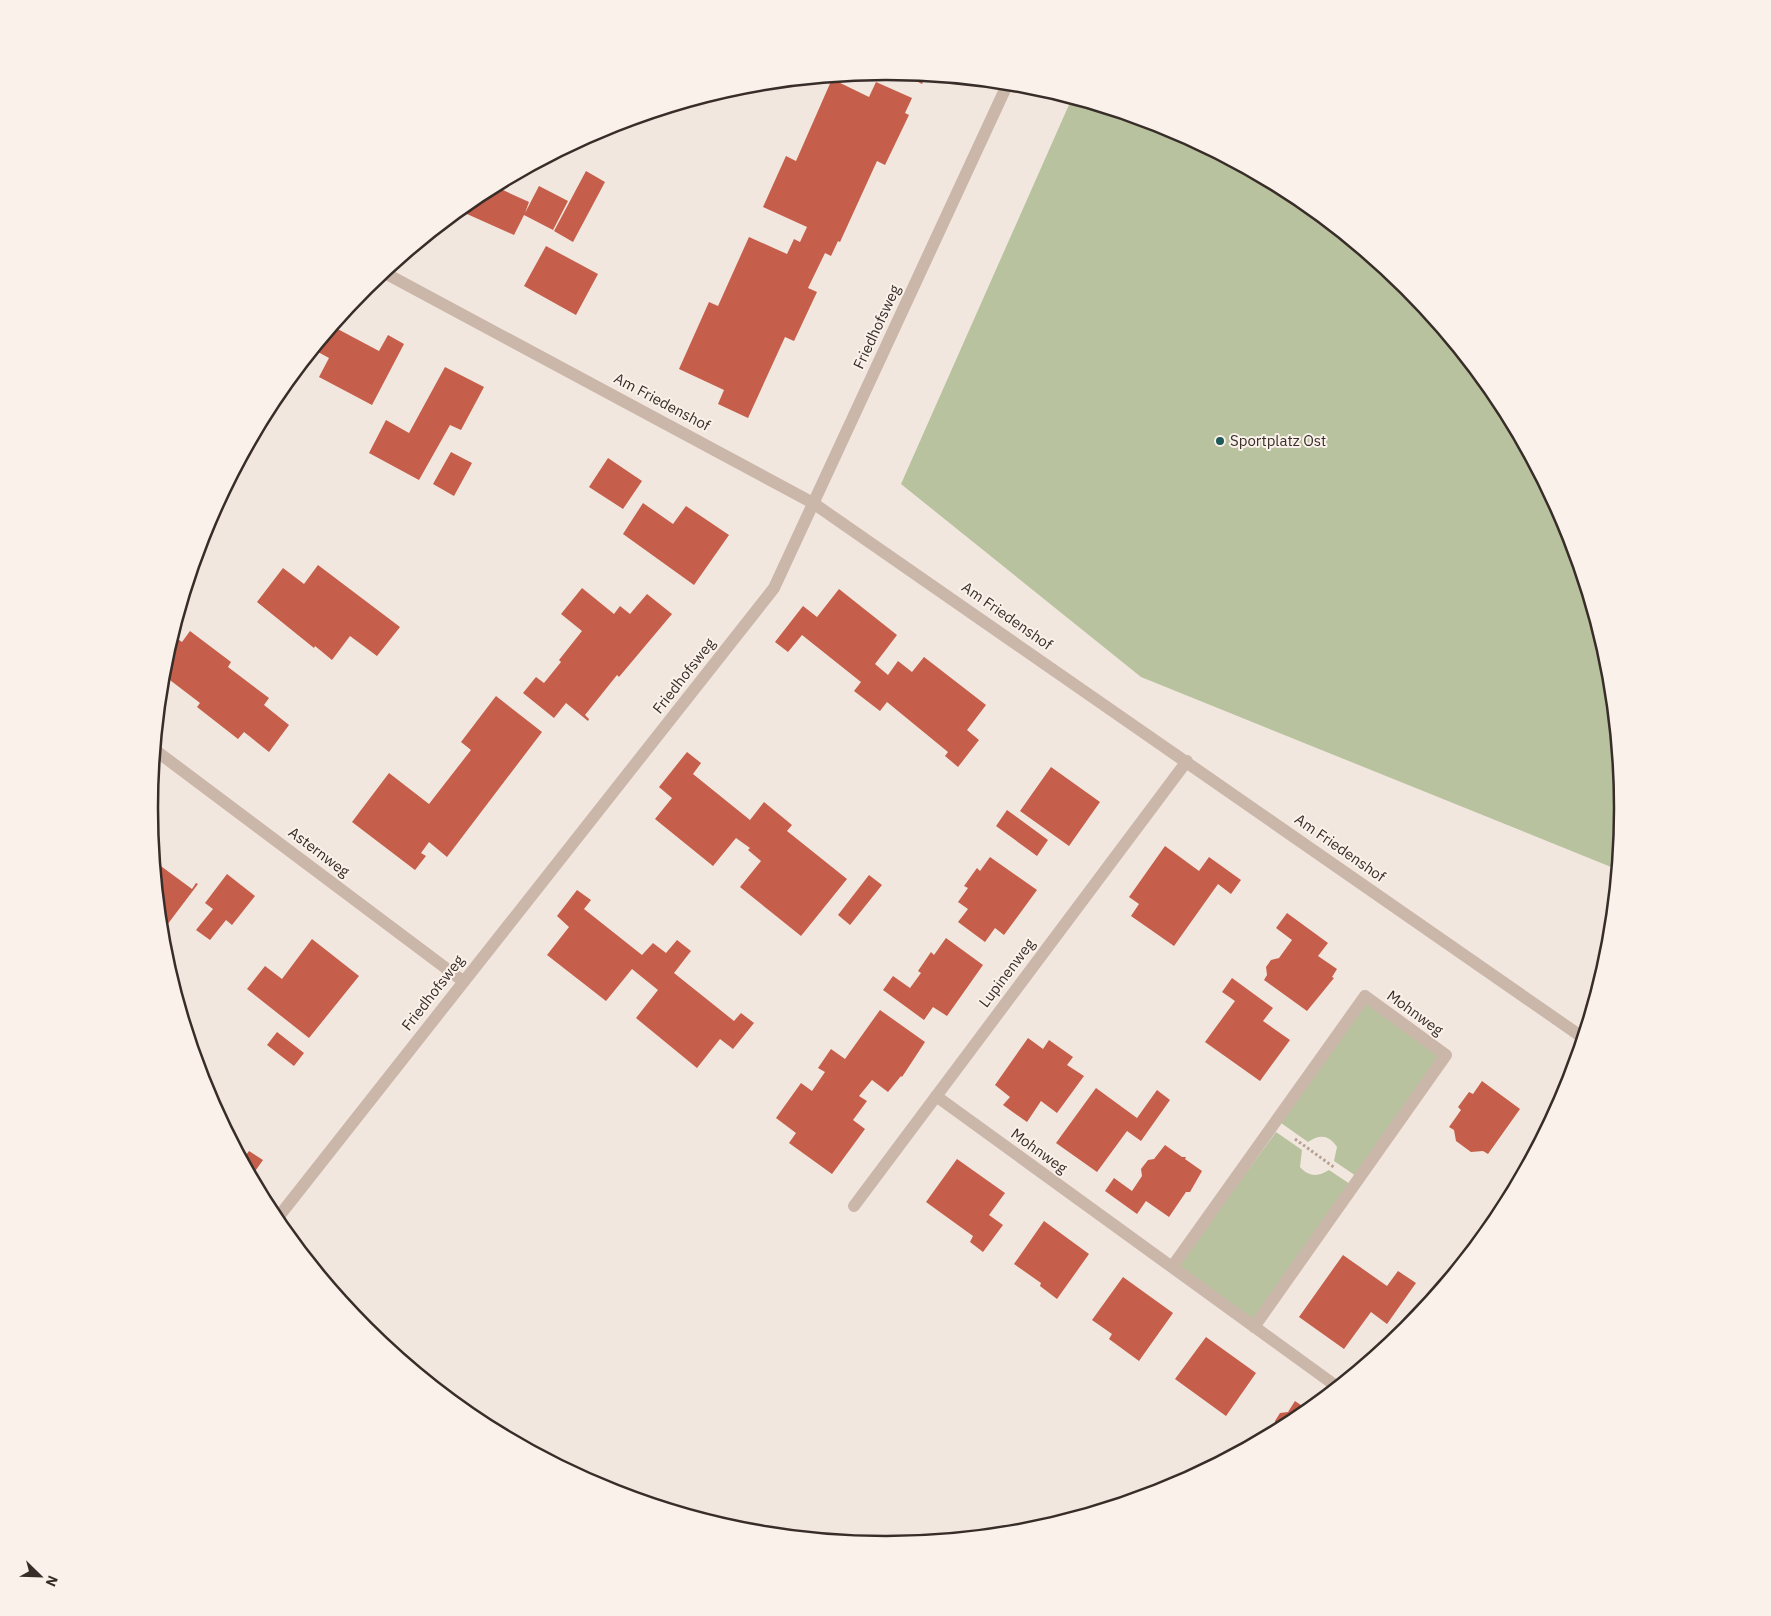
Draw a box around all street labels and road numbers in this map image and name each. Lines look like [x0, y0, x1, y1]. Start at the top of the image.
street label: Friedhofsweg [849, 282, 904, 372]
street label: Am Friedenshof [611, 368, 714, 435]
street label: Am Friedenshof [958, 577, 1056, 654]
street label: Friedhofsweg [648, 634, 719, 717]
street label: Am Friedenshof [1291, 809, 1389, 886]
street label: Asternweg [285, 822, 354, 881]
street label: Lupinenweg [975, 935, 1039, 1011]
street label: Friedhofsweg [397, 951, 468, 1034]
street label: Mohnweg [1383, 986, 1447, 1039]
street label: Mohnweg [1007, 1124, 1071, 1177]

